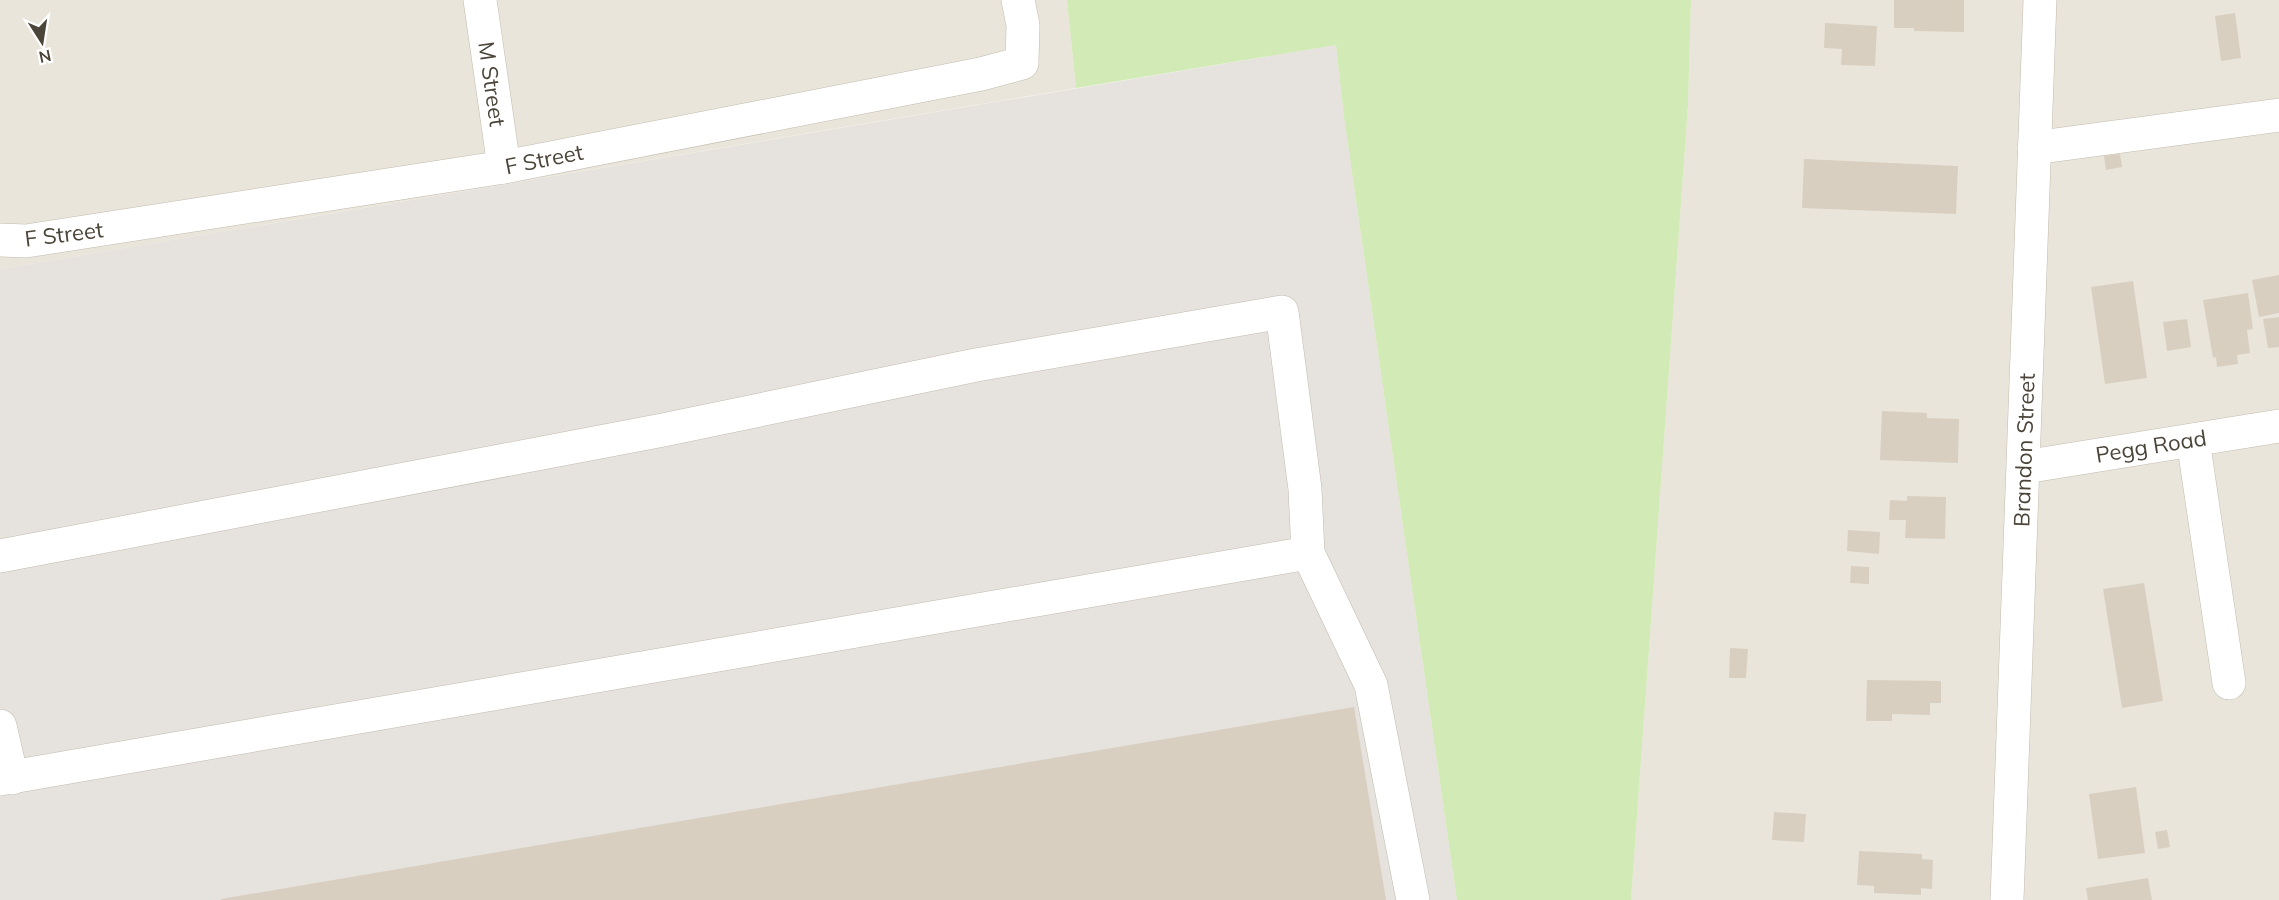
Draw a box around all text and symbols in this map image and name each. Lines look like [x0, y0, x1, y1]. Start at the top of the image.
north arrow [12, 12, 72, 72]
street label: M Street [472, 40, 512, 129]
text: N [37, 46, 53, 68]
street label: F Street [503, 138, 586, 180]
street label: F Street [23, 215, 105, 253]
street label: Brandon Street [2007, 372, 2041, 528]
street label: Pegg Road [2093, 423, 2209, 469]

